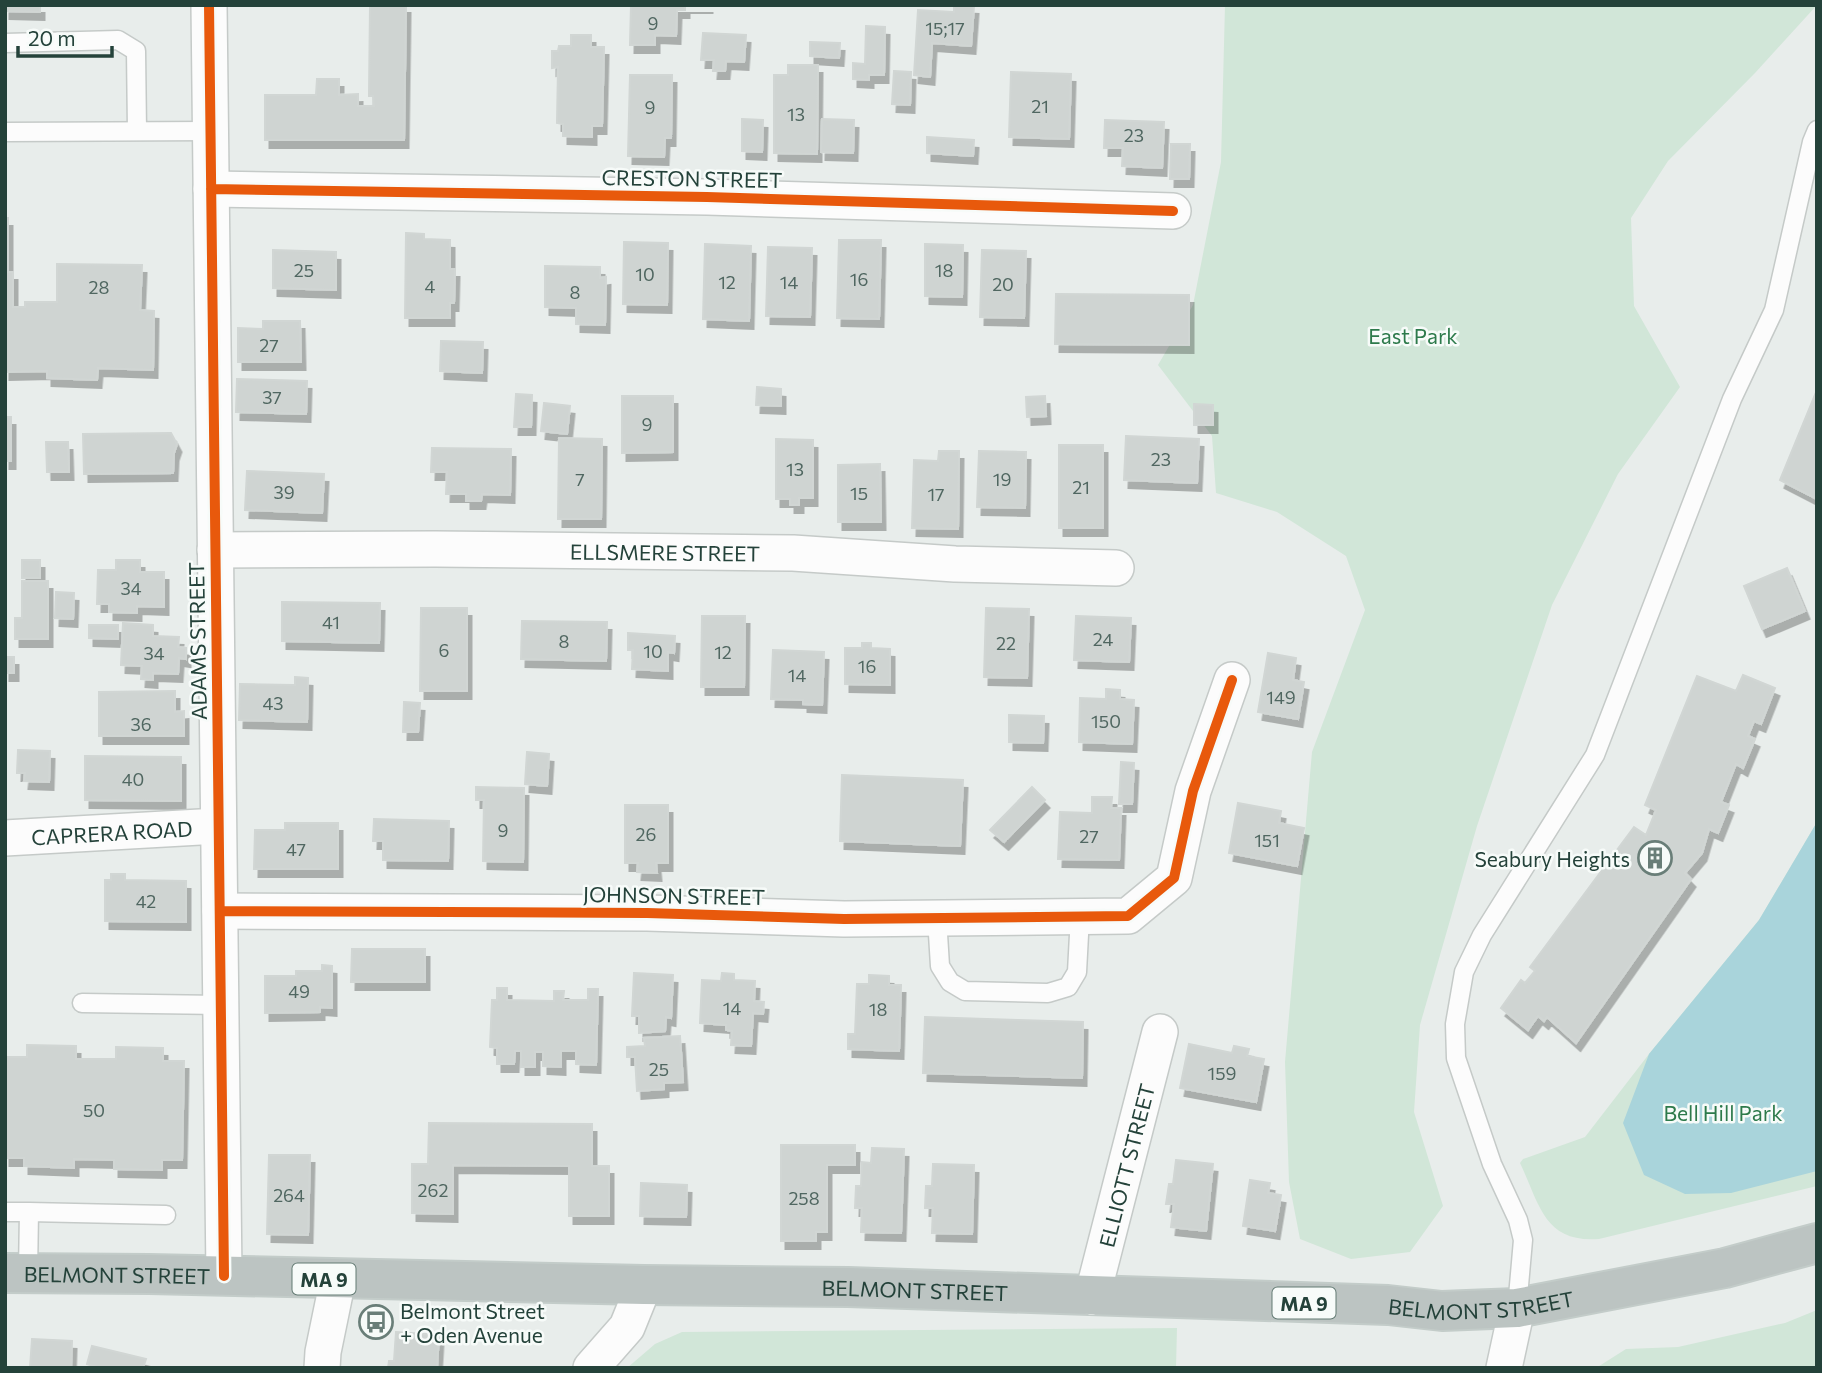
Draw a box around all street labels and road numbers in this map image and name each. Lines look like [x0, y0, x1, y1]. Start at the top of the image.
street label: CRESTON STREET [601, 164, 783, 192]
street label: ELLSMERE STREET [570, 538, 760, 565]
street label: ADAMS STREET [183, 562, 211, 720]
street label: CAPRERA ROAD [31, 815, 193, 849]
street label: JOHNSON STREET [583, 881, 765, 909]
street label: ELLIOTT STREET [1093, 1081, 1159, 1250]
street label: BELMONT STREET [24, 1261, 210, 1288]
road number: MA 9 [292, 1264, 356, 1294]
street label: BELMONT STREET [822, 1274, 1008, 1305]
street label: BELMONT STREET [1387, 1285, 1576, 1324]
road number: MA 9 [1272, 1288, 1336, 1318]

